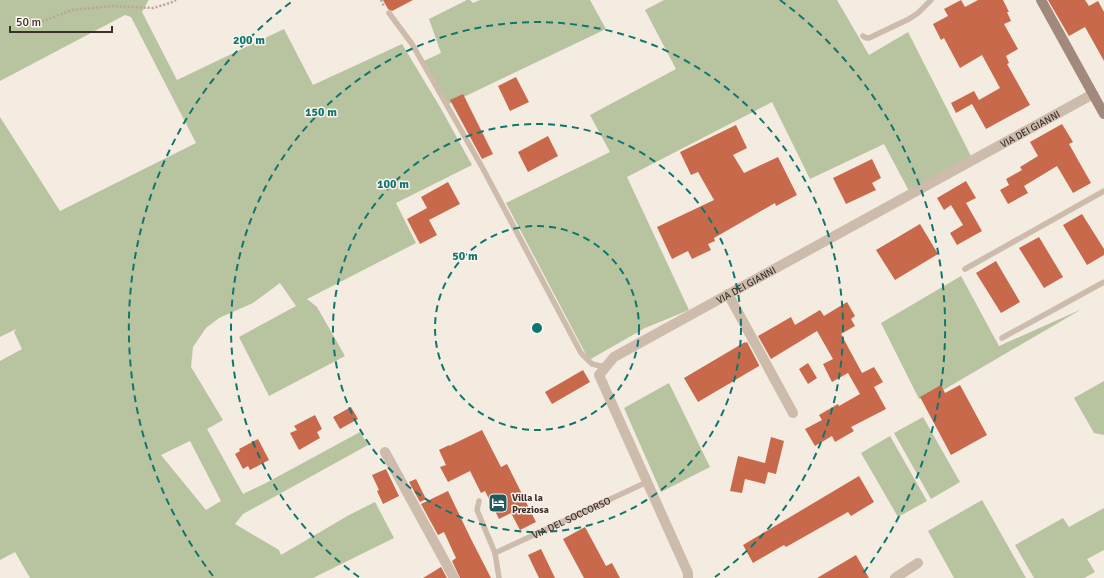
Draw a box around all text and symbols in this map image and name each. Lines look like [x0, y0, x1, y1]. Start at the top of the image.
scale bar [10, 8, 112, 34]
text: 50 m [16, 15, 41, 30]
text: 200 m [233, 33, 265, 48]
text: 150 m [305, 105, 337, 120]
street label: VIA DEI GIANNI [998, 108, 1062, 151]
text: 100 m [377, 177, 409, 192]
text: 50 m [452, 249, 478, 264]
street label: VIA DEI GIANNI [714, 264, 778, 307]
centre of rings [530, 321, 544, 335]
hotel icon: Villa la Preziosa [487, 492, 509, 514]
place label: Villa la Preziosa [512, 492, 549, 516]
street label: VIA DEL SOCCORSO [530, 495, 613, 542]

